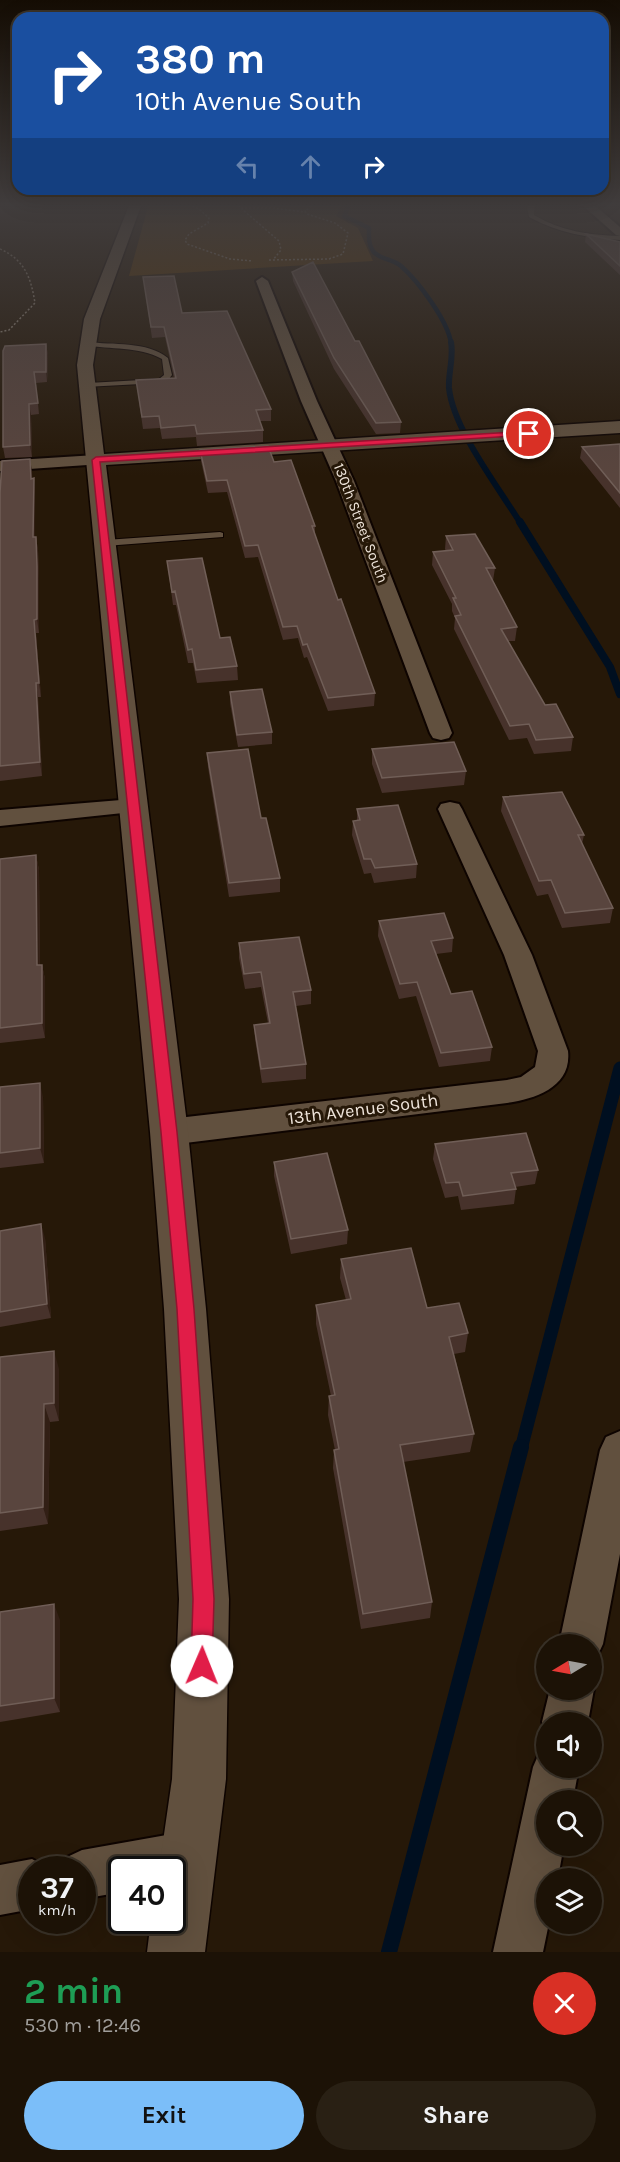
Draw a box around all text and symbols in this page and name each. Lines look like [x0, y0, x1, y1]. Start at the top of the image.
text: 380 m [135, 34, 265, 84]
icon: right [36, 36, 114, 114]
text: 10th Avenue South [135, 85, 362, 117]
icon: left [231, 150, 264, 183]
icon: ahead [294, 150, 327, 183]
icon: right [357, 150, 390, 183]
pin [503, 408, 554, 459]
icon: arrive [512, 417, 545, 450]
street label: 130th Street South [330, 461, 392, 585]
street label: 13th Avenue South [287, 1089, 439, 1129]
position arrow [170, 1634, 234, 1698]
north arrow [536, 1634, 602, 1700]
map controls [536, 1634, 602, 1934]
button: sound [536, 1712, 602, 1778]
button: search [536, 1790, 602, 1856]
speed limit sign: 40 [108, 1856, 186, 1934]
button: layers [536, 1868, 602, 1934]
text: 37 [40, 1870, 74, 1906]
text: km/h [38, 1901, 76, 1919]
text: 2 min [24, 1970, 123, 2012]
button: close [533, 1972, 596, 2035]
text: 530 m · 12:46 [24, 2014, 141, 2037]
button: Exit [24, 2081, 304, 2150]
button: Share [316, 2081, 596, 2150]

